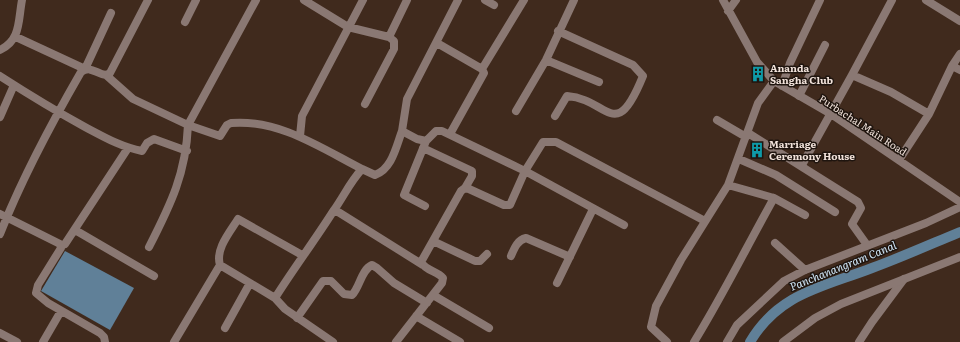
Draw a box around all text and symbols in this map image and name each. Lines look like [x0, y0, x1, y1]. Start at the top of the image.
place label: Ananda Sangha Club [770, 60, 834, 87]
building icon: Ananda Sangha Club [749, 65, 767, 83]
street label: Purbachal Main Road [816, 91, 910, 159]
place label: Marriage Ceremony House [769, 136, 855, 163]
building icon: Marriage Ceremony House [748, 141, 766, 159]
water label: Panchanangram Canal [787, 236, 899, 294]

